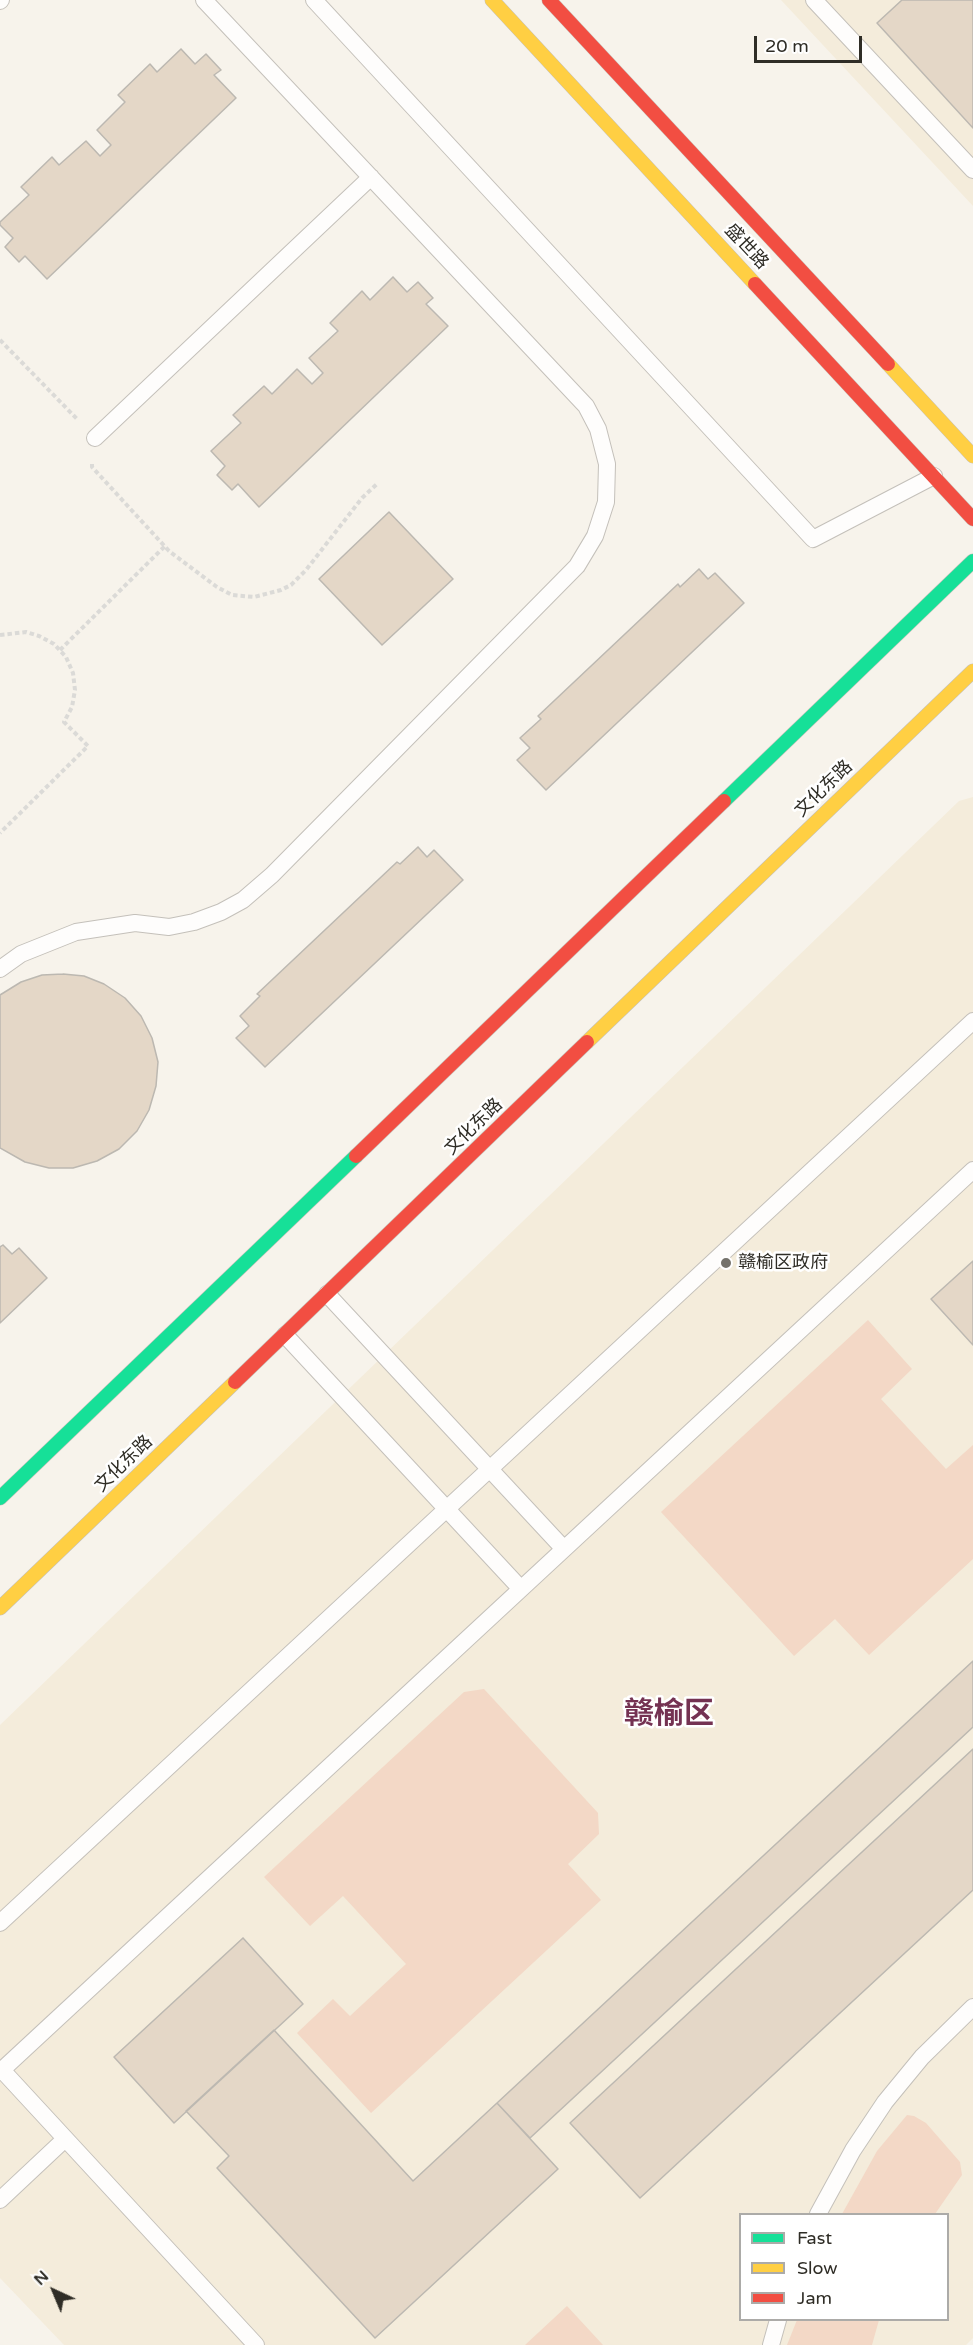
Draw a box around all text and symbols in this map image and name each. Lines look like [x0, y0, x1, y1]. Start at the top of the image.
scale bar [757, 24, 865, 62]
text: 20 m [765, 35, 809, 57]
street label: 盛世路 [720, 220, 772, 274]
street label: 文化东路 [791, 756, 857, 822]
street label: 文化东路 [441, 1094, 507, 1160]
place label: 赣榆区政府 [738, 1252, 828, 1274]
marker: 赣榆区政府 [719, 1256, 733, 1270]
street label: 文化东路 [91, 1431, 157, 1497]
district label: 赣榆区 [624, 1697, 714, 1733]
legend [739, 2213, 949, 2321]
text: Fast [797, 2227, 832, 2249]
text: Slow [797, 2257, 838, 2279]
north arrow [24, 2261, 84, 2321]
text: N [30, 2266, 53, 2290]
text: Jam [797, 2287, 832, 2309]

